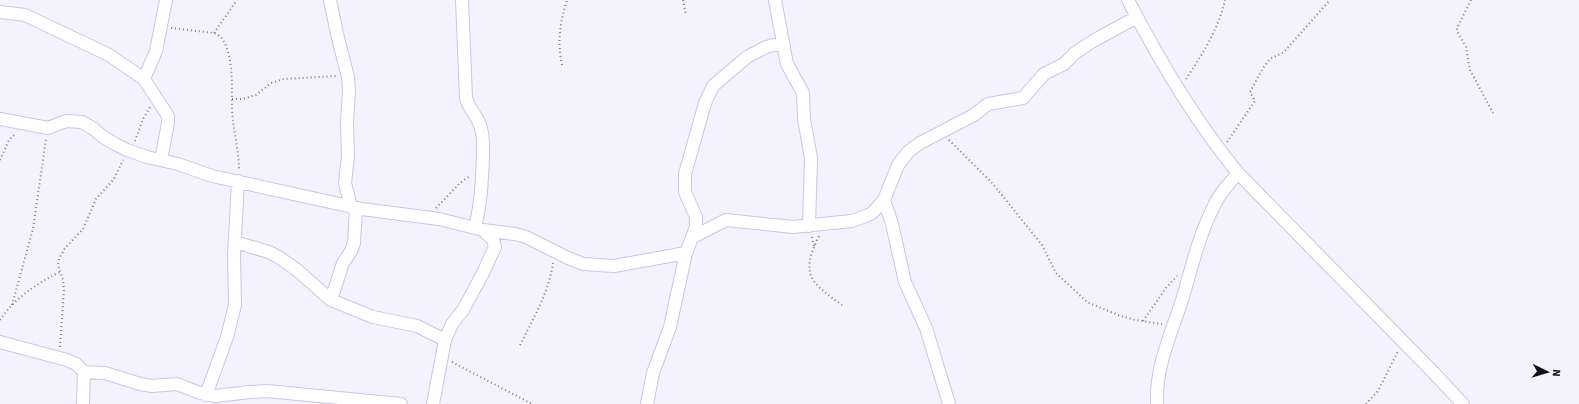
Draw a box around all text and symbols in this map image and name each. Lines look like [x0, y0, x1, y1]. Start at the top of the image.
north arrow [1527, 352, 1567, 392]
text: N [1549, 369, 1564, 377]

